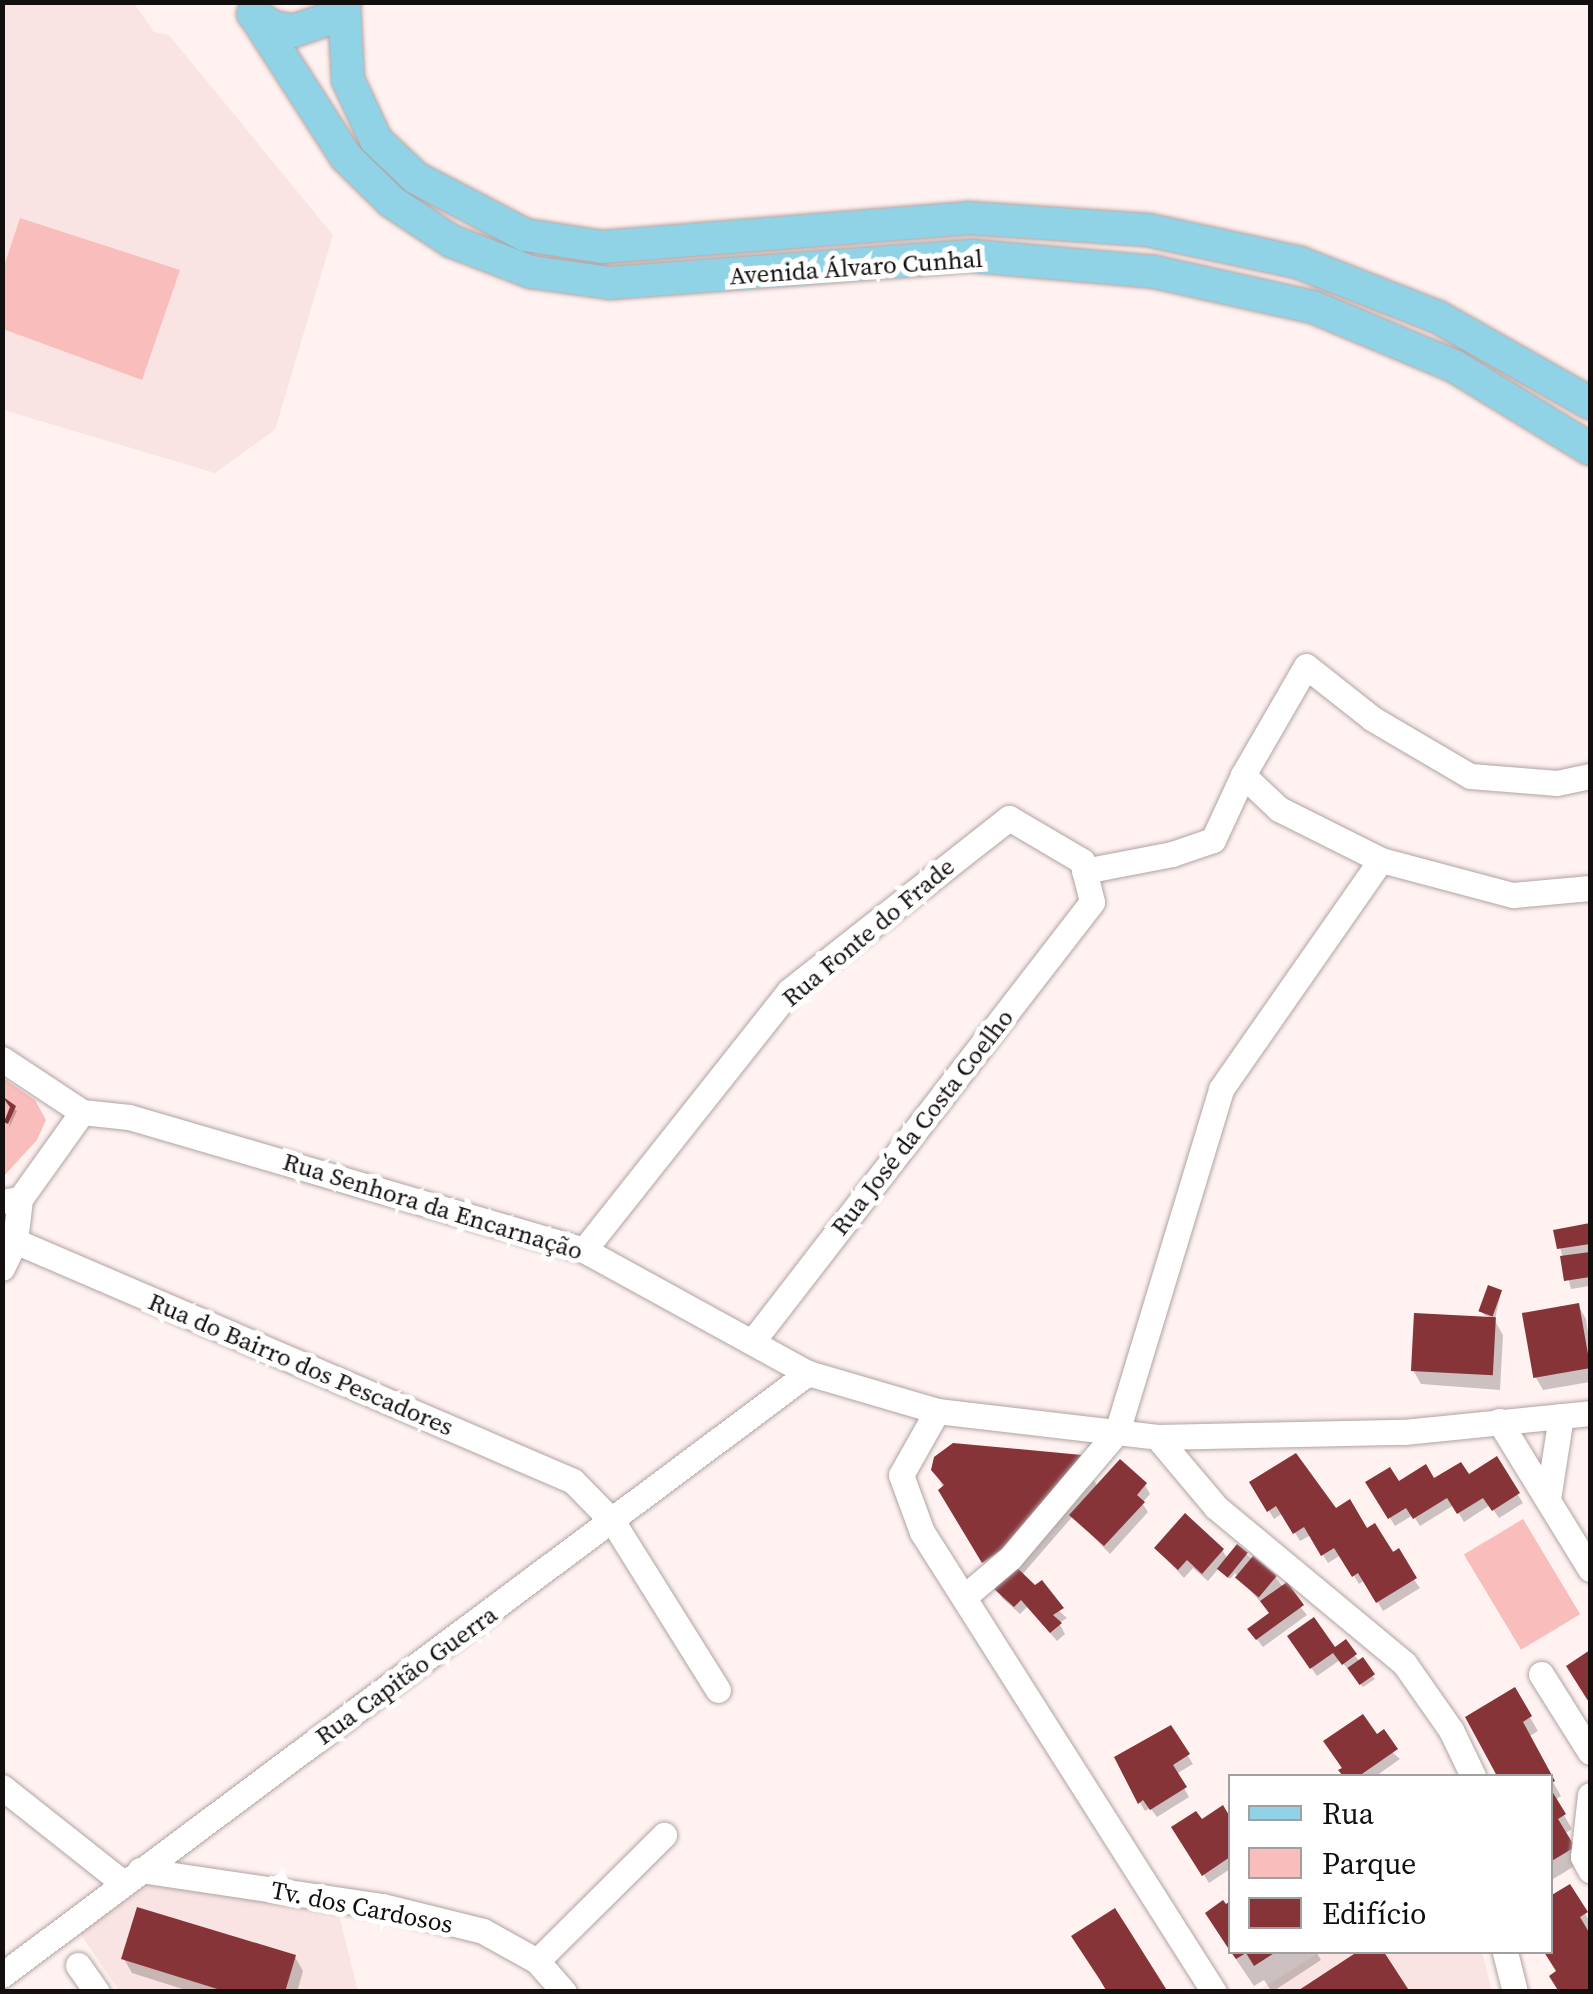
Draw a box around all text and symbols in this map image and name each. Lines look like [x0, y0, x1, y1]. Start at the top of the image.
street label: Avenida Álvaro Cunhal [728, 243, 984, 291]
street label: Rua Fonte do Frade [776, 851, 960, 1013]
street label: Rua José da Costa Coelho [824, 1003, 1020, 1241]
street label: Rua Senhora da Encarnação [279, 1146, 587, 1266]
street label: Rua do Bairro dos Pescadores [144, 1286, 458, 1442]
street label: Rua Capitão Guerra [309, 1599, 503, 1751]
legend [1228, 1774, 1553, 1954]
text: Rua [1322, 1793, 1374, 1834]
text: Parque [1322, 1843, 1416, 1884]
street label: Tv. dos Cardosos [269, 1875, 455, 1939]
text: Edifício [1322, 1893, 1427, 1934]

